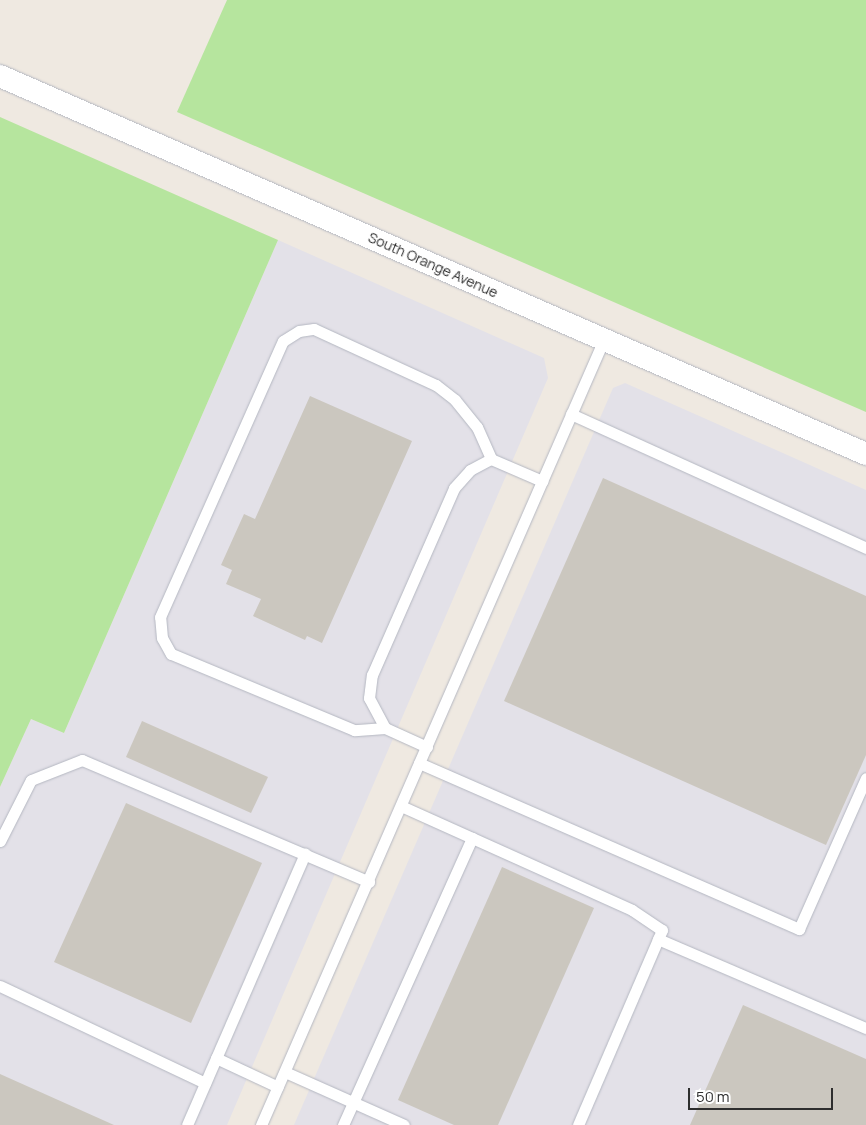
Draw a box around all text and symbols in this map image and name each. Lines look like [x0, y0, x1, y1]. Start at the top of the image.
street label: South Orange Avenue [366, 229, 500, 301]
scale bar [691, 1078, 836, 1110]
text: 50 m [696, 1086, 730, 1107]

